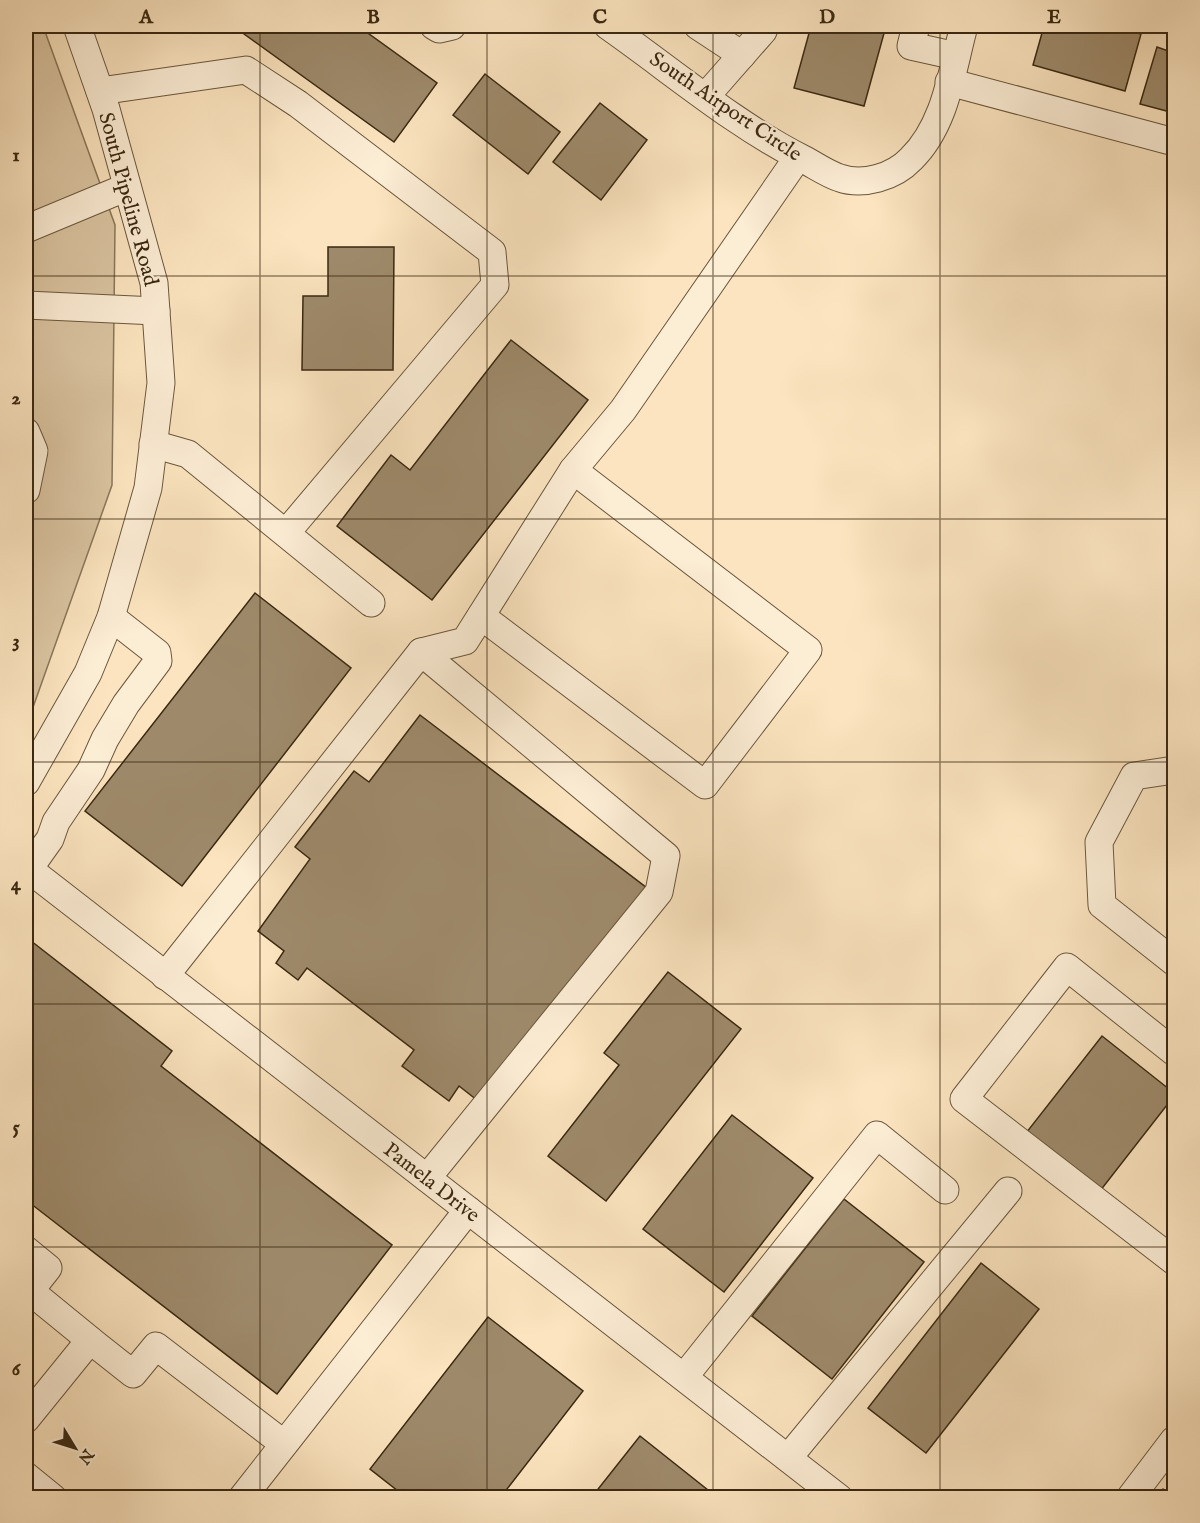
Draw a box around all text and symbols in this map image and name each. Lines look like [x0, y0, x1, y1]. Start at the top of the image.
text: A [138, 5, 154, 30]
text: B [366, 5, 380, 30]
text: C [593, 5, 607, 30]
text: D [819, 5, 835, 30]
text: E [1047, 5, 1061, 30]
street label: South Airport Circle [644, 46, 807, 168]
street label: South Pipeline Road [91, 110, 164, 290]
text: 1 [12, 143, 20, 168]
text: 2 [11, 386, 21, 411]
text: 3 [12, 629, 20, 654]
text: 4 [11, 872, 22, 897]
text: 5 [12, 1115, 20, 1140]
street label: Pamela Drive [377, 1137, 485, 1229]
text: 6 [12, 1357, 22, 1382]
north arrow [45, 1418, 105, 1478]
text: N [73, 1444, 98, 1468]

